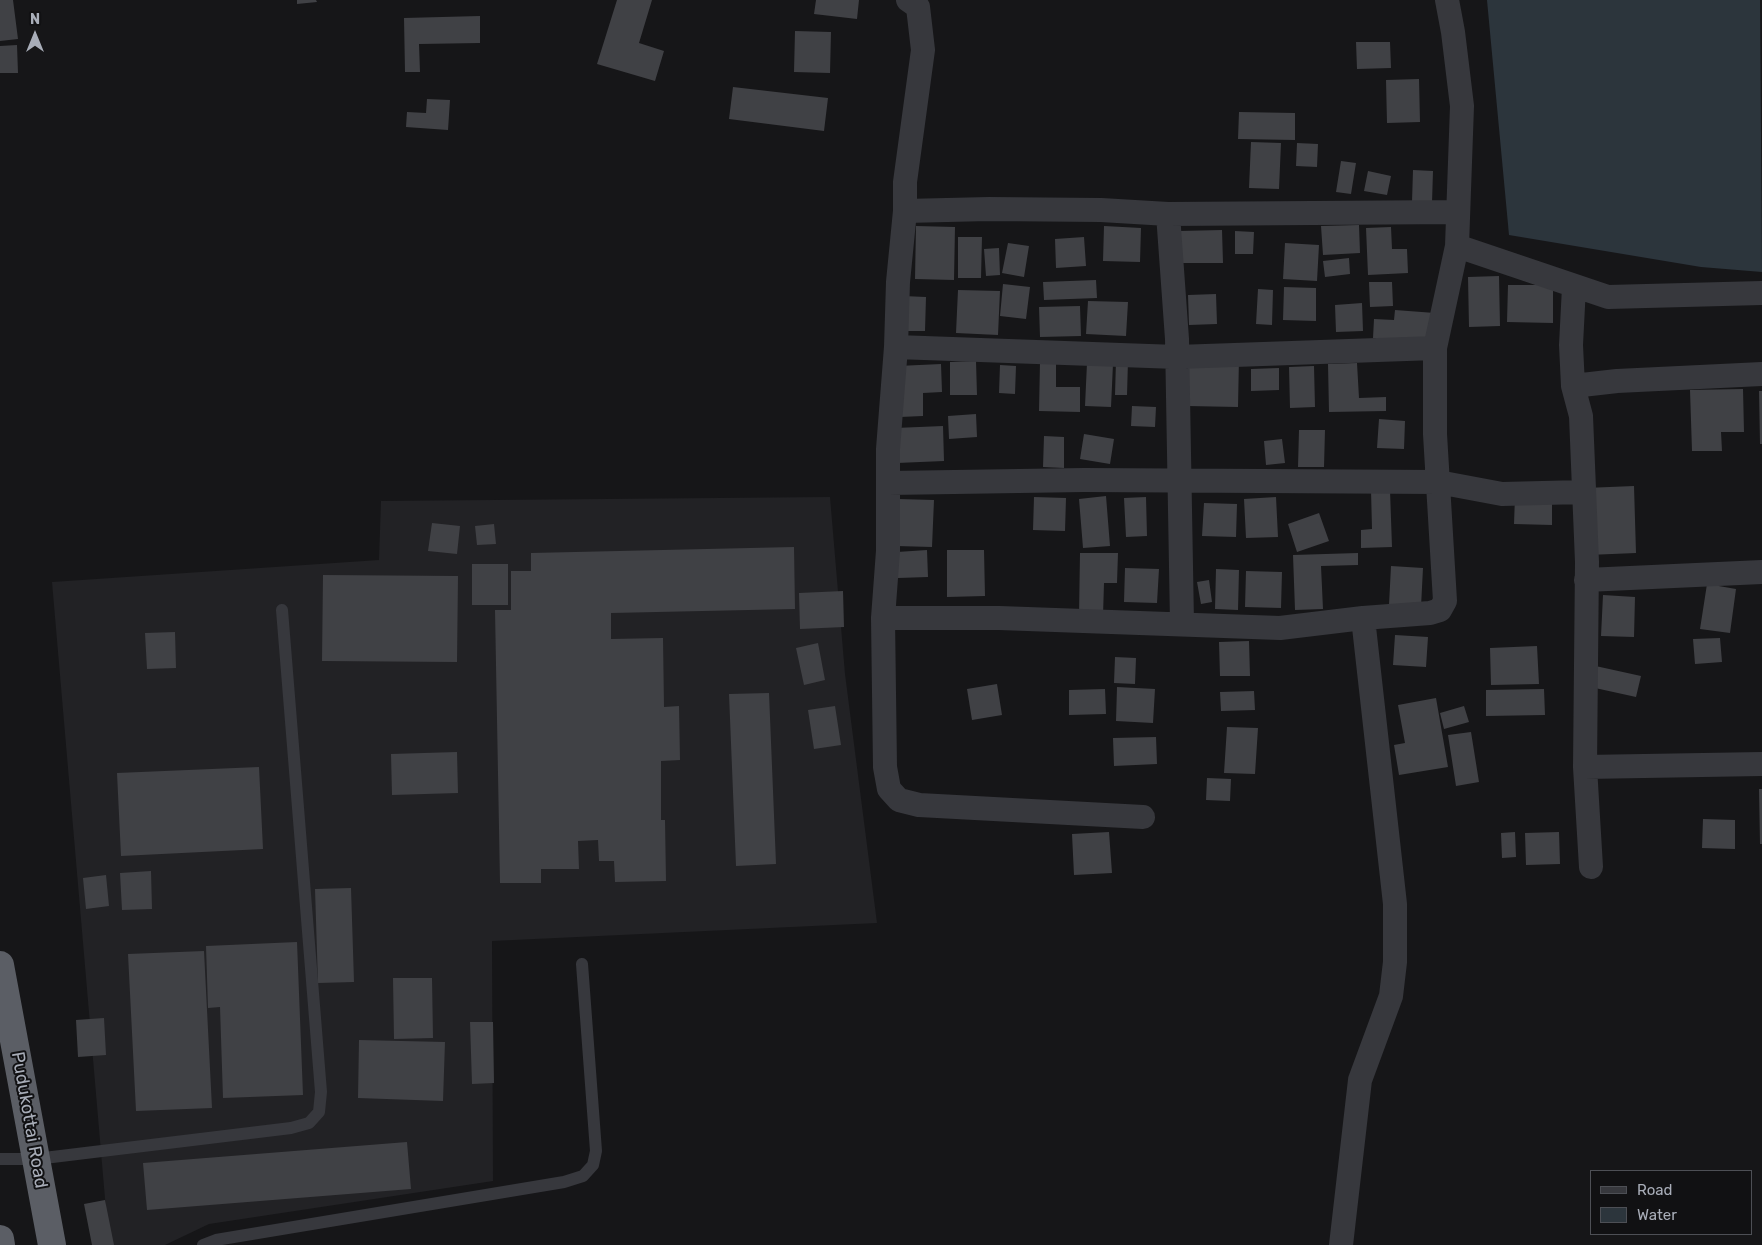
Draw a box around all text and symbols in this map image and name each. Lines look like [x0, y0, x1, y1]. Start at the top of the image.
north arrow [10, 10, 60, 60]
text: N [30, 11, 40, 28]
street label: Pudukottai Road [6, 1050, 52, 1190]
legend [1590, 1170, 1752, 1235]
text: Road [1637, 1181, 1673, 1199]
text: Water [1637, 1206, 1677, 1224]

